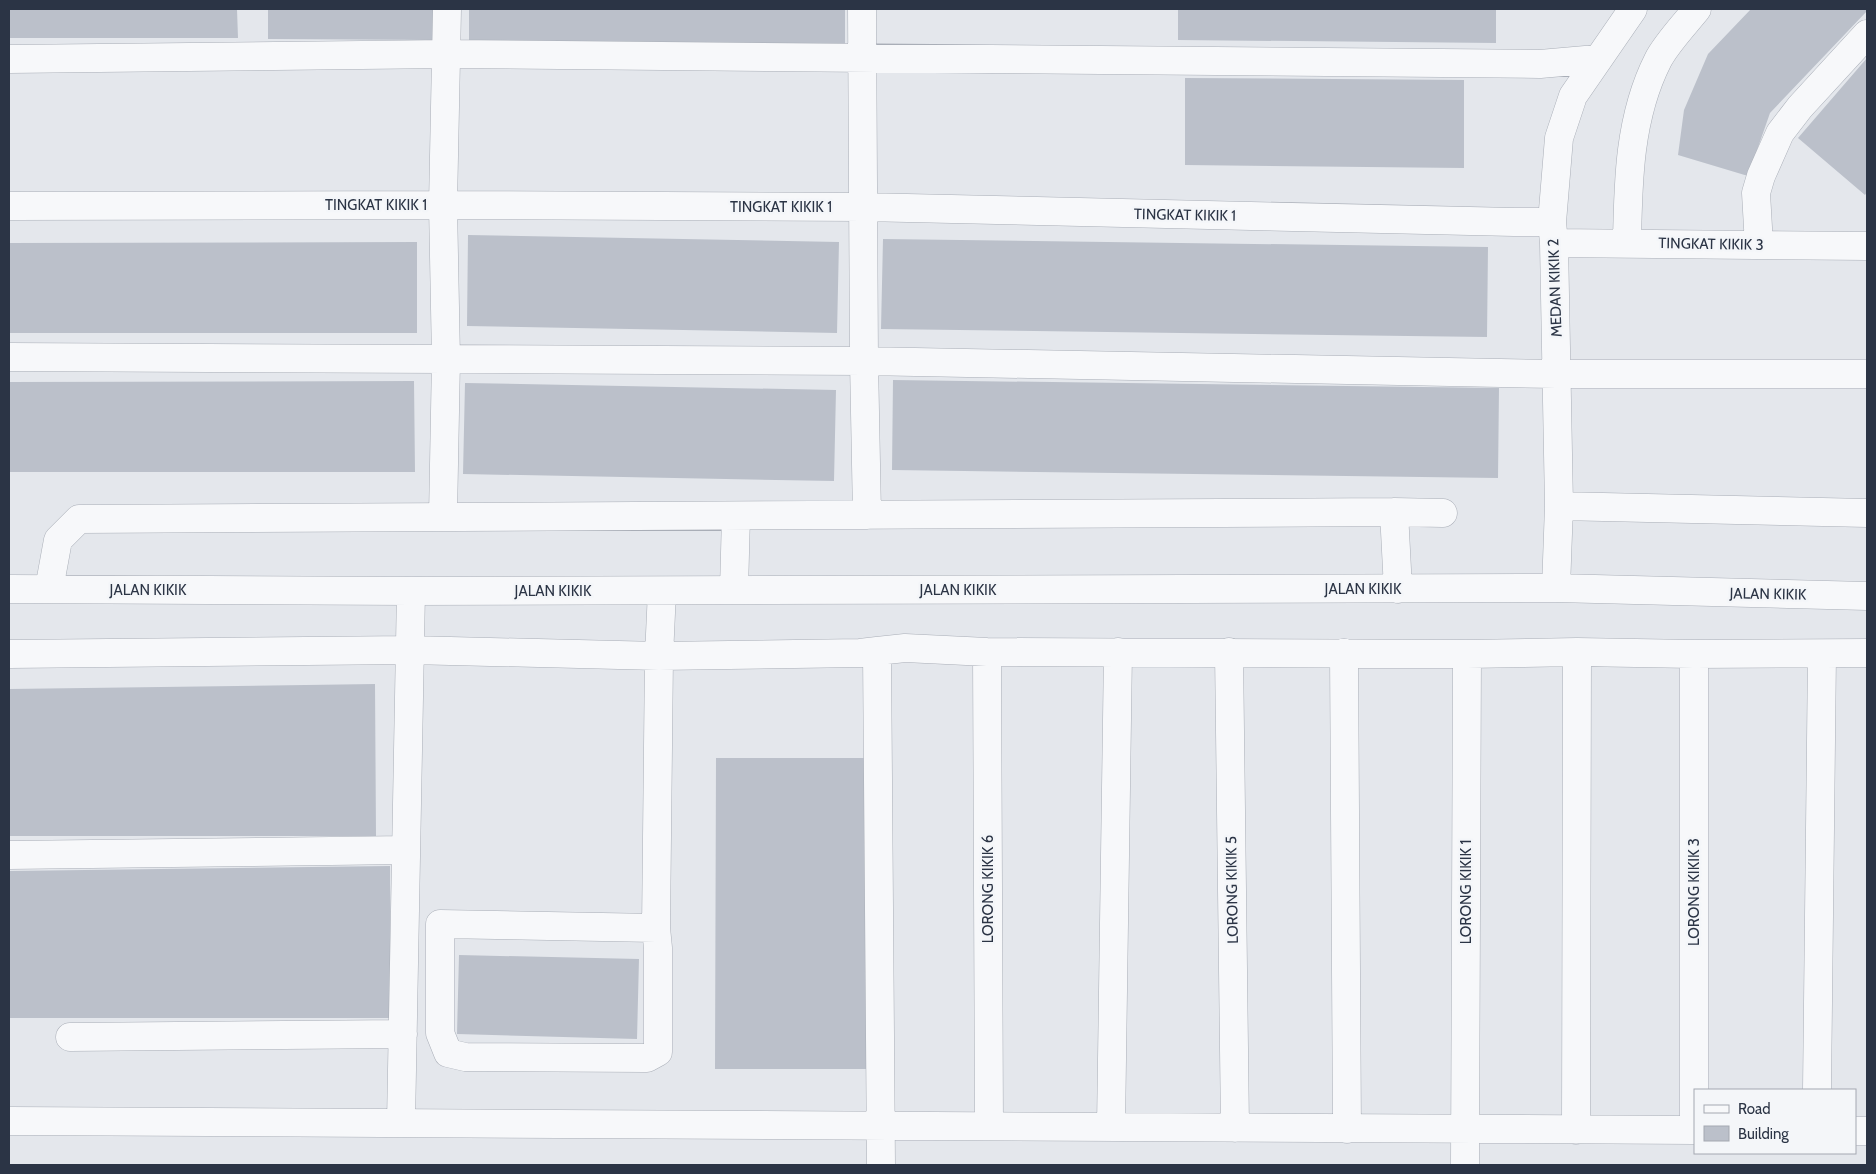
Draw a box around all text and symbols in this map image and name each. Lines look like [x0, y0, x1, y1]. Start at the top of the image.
street label: TINGKAT KIKIK 1 [325, 196, 427, 214]
street label: TINGKAT KIKIK 1 [730, 198, 832, 216]
street label: TINGKAT KIKIK 1 [1134, 205, 1236, 225]
street label: TINGKAT KIKIK 3 [1658, 234, 1764, 254]
street label: MEDAN KIKIK 2 [1544, 238, 1566, 338]
street label: JALAN KIKIK [1324, 580, 1402, 598]
street label: JALAN KIKIK [109, 581, 187, 599]
street label: JALAN KIKIK [919, 581, 997, 599]
street label: JALAN KIKIK [514, 582, 592, 600]
street label: JALAN KIKIK [1728, 584, 1807, 604]
street label: LORONG KIKIK 6 [979, 835, 997, 943]
street label: LORONG KIKIK 5 [1222, 836, 1242, 944]
street label: LORONG KIKIK 3 [1685, 838, 1703, 946]
street label: LORONG KIKIK 1 [1457, 840, 1475, 944]
legend [1694, 1089, 1856, 1154]
text: Road [1738, 1100, 1771, 1118]
text: Building [1738, 1125, 1789, 1143]

